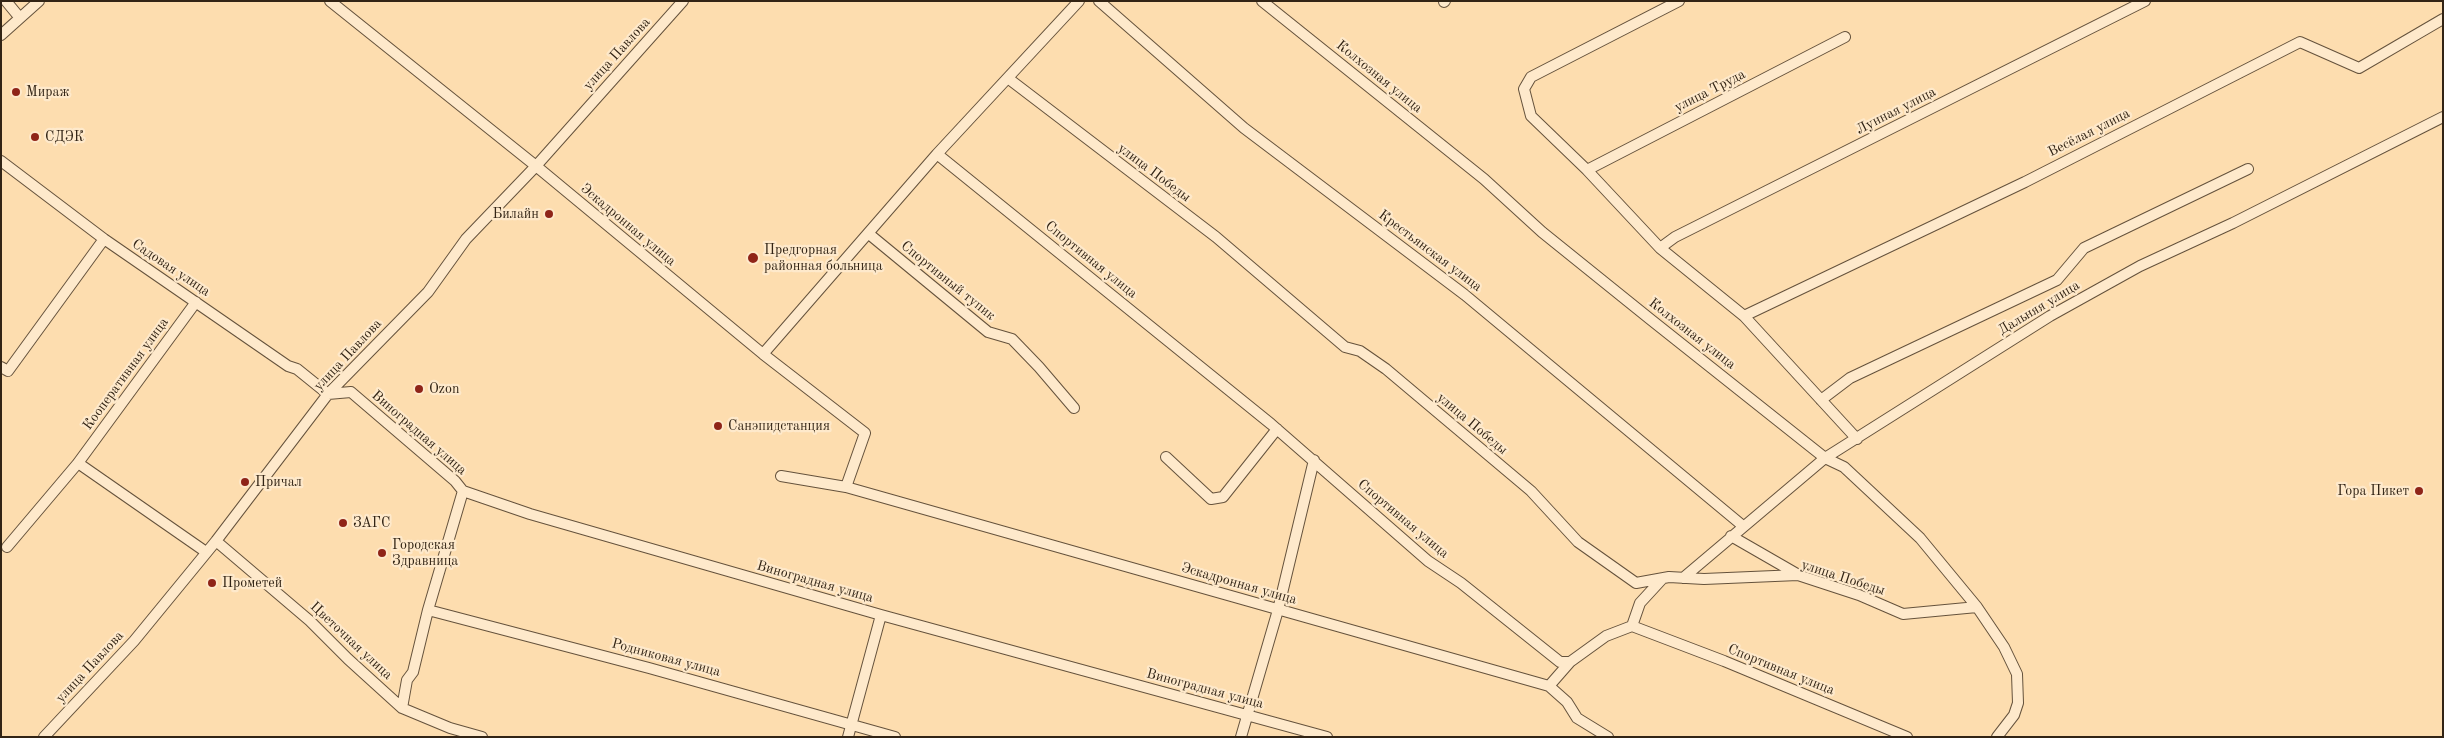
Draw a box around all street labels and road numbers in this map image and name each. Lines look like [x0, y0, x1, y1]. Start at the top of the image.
street label: улица Павлова [580, 14, 654, 94]
street label: Колхозная улица [1333, 37, 1425, 117]
street label: улица Труда [1672, 66, 1748, 116]
street label: Лунная улица [1853, 84, 1939, 138]
street label: Весёлая улица [2045, 105, 2133, 161]
street label: улица Победы [1114, 140, 1194, 206]
street label: Эскадронная улица [577, 180, 679, 270]
street label: Крестьянская улица [1375, 207, 1485, 295]
street label: Спортивная улица [1042, 218, 1140, 302]
street label: Садовая улица [129, 236, 213, 300]
street label: Спортивный тупик [897, 238, 999, 324]
street label: Дальняя улица [1995, 277, 2083, 339]
street label: Колхозная улица [1645, 295, 1739, 373]
street label: Кооперативная улица [80, 315, 172, 433]
street label: улица Павлова [310, 316, 386, 394]
street label: Виноградная улица [368, 387, 470, 479]
street label: улица Победы [1433, 390, 1511, 458]
street label: Спортивная улица [1354, 476, 1452, 562]
street label: Виноградная улица [755, 557, 875, 607]
street label: улица Победы [1799, 557, 1887, 599]
street label: Эскадронная улица [1179, 559, 1299, 609]
street label: Цветочная улица [306, 599, 396, 683]
street label: улица Павлова [52, 628, 128, 706]
street label: Родниковая улица [610, 635, 722, 681]
street label: Спортивная улица [1725, 641, 1837, 699]
street label: Виноградная улица [1145, 665, 1265, 713]

